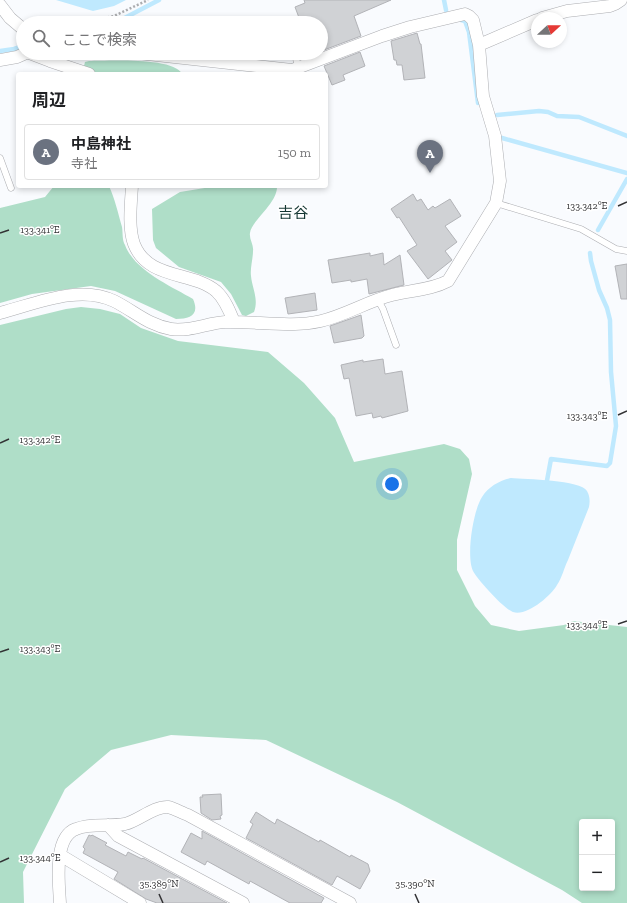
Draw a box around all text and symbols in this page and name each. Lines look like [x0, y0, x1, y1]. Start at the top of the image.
north arrow [531, 12, 567, 48]
search box [16, 16, 328, 60]
icon: search [30, 27, 52, 49]
text: ここで検索 [62, 31, 137, 49]
text: 周辺 [32, 90, 66, 110]
text: 中島神社 [71, 135, 131, 153]
pin: A [417, 140, 443, 173]
text: A [42, 145, 50, 160]
text: 150 m [278, 145, 311, 160]
text: 寺社 [71, 156, 97, 171]
text: 133.342°E [566, 200, 608, 212]
district label: 吉谷 [278, 204, 308, 222]
text: 133.341°E [20, 224, 60, 236]
text: 133.343°E [567, 410, 607, 422]
text: 133.342°E [19, 434, 61, 446]
your location [382, 474, 402, 494]
text: 133.344°E [566, 619, 608, 631]
text: 133.343°E [20, 643, 60, 655]
map controls [579, 819, 615, 891]
button: + [579, 819, 615, 855]
text: 133.344°E [19, 852, 61, 864]
button: − [579, 855, 615, 891]
text: 35.389°N [139, 878, 179, 890]
text: 35.390°N [395, 878, 435, 890]

